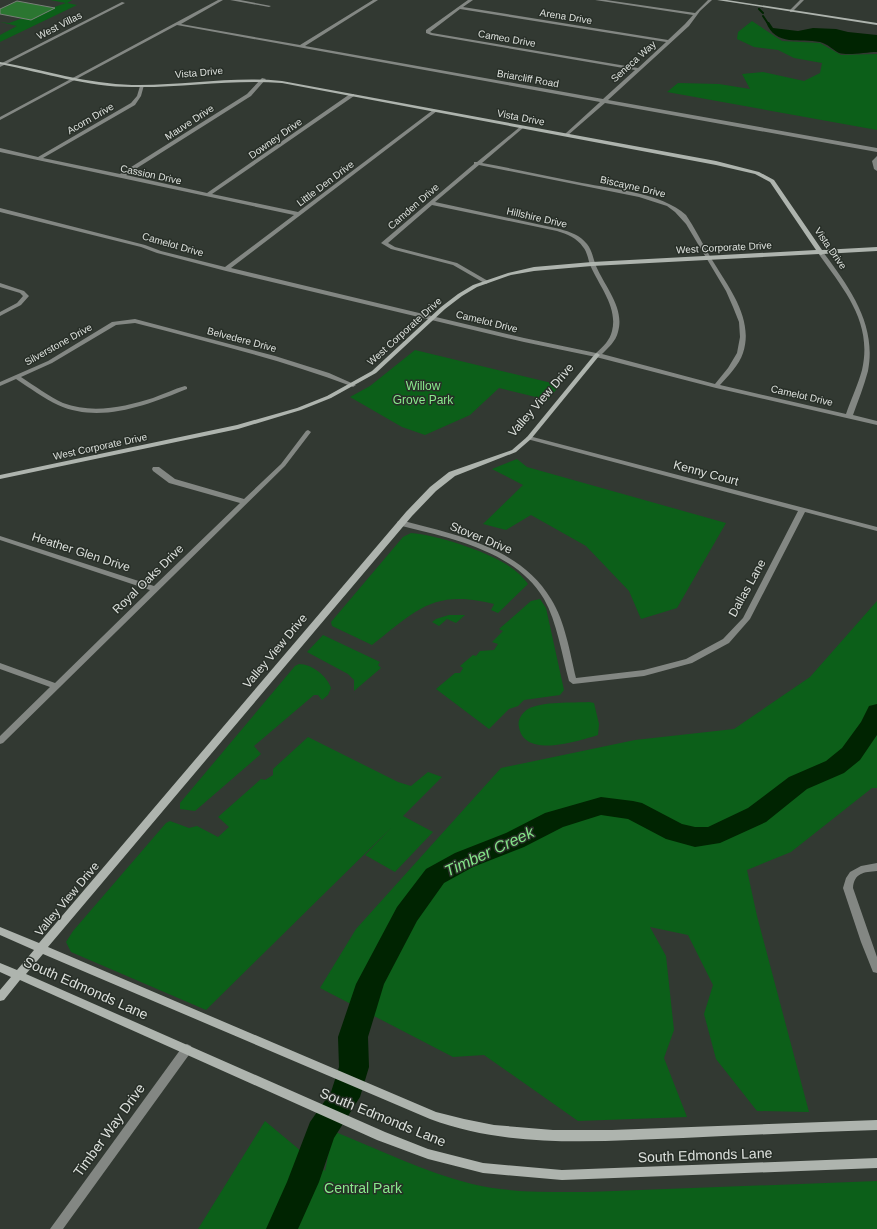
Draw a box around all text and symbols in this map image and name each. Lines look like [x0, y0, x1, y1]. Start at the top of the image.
street label: Arena Drive [539, 7, 593, 26]
street label: West Villas [35, 9, 84, 41]
street label: Cameo Drive [477, 28, 537, 49]
street label: Seneca Way [609, 38, 658, 84]
street label: Vista Drive [175, 65, 224, 80]
street label: Briarcliff Road [496, 68, 560, 89]
street label: Acorn Drive [65, 100, 116, 136]
street label: Mauve Drive [163, 102, 216, 142]
street label: Vista Drive [496, 107, 546, 128]
street label: Downey Drive [247, 116, 304, 161]
street label: Little Den Drive [295, 158, 356, 208]
street label: Cassion Drive [119, 163, 183, 186]
street label: Biscayne Drive [599, 174, 667, 199]
street label: Camden Drive [386, 181, 441, 231]
street label: Hillshire Drive [506, 205, 569, 230]
street label: Vista Drive [812, 225, 849, 272]
street label: Camelot Drive [141, 230, 205, 259]
street label: West Corporate Drive [676, 239, 773, 256]
street label: West Corporate Drive [365, 295, 444, 368]
street label: Camelot Drive [455, 308, 519, 335]
street label: Silverstone Drive [23, 321, 94, 368]
street label: Belvedere Drive [206, 325, 278, 354]
street label: Valley View Drive [505, 360, 577, 439]
park label: Willow Grove Park [393, 379, 454, 407]
street label: Camelot Drive [770, 383, 834, 408]
street label: West Corporate Drive [52, 431, 149, 462]
street label: Kenny Court [672, 458, 741, 489]
street label: Stover Drive [448, 519, 515, 557]
street label: Heather Glen Drive [30, 529, 132, 575]
street label: Royal Oaks Drive [110, 541, 187, 616]
street label: Dallas Lane [726, 557, 769, 619]
street label: Valley View Drive [240, 611, 310, 691]
water label: Timber Creek [442, 823, 538, 880]
street label: Valley View Drive [32, 859, 102, 939]
street label: South Edmonds Lane [21, 953, 151, 1023]
street label: Timber Way Drive [70, 1080, 148, 1180]
street label: South Edmonds Lane [318, 1084, 449, 1150]
street label: South Edmonds Lane [637, 1145, 773, 1165]
park label: Central Park [324, 1180, 403, 1196]

